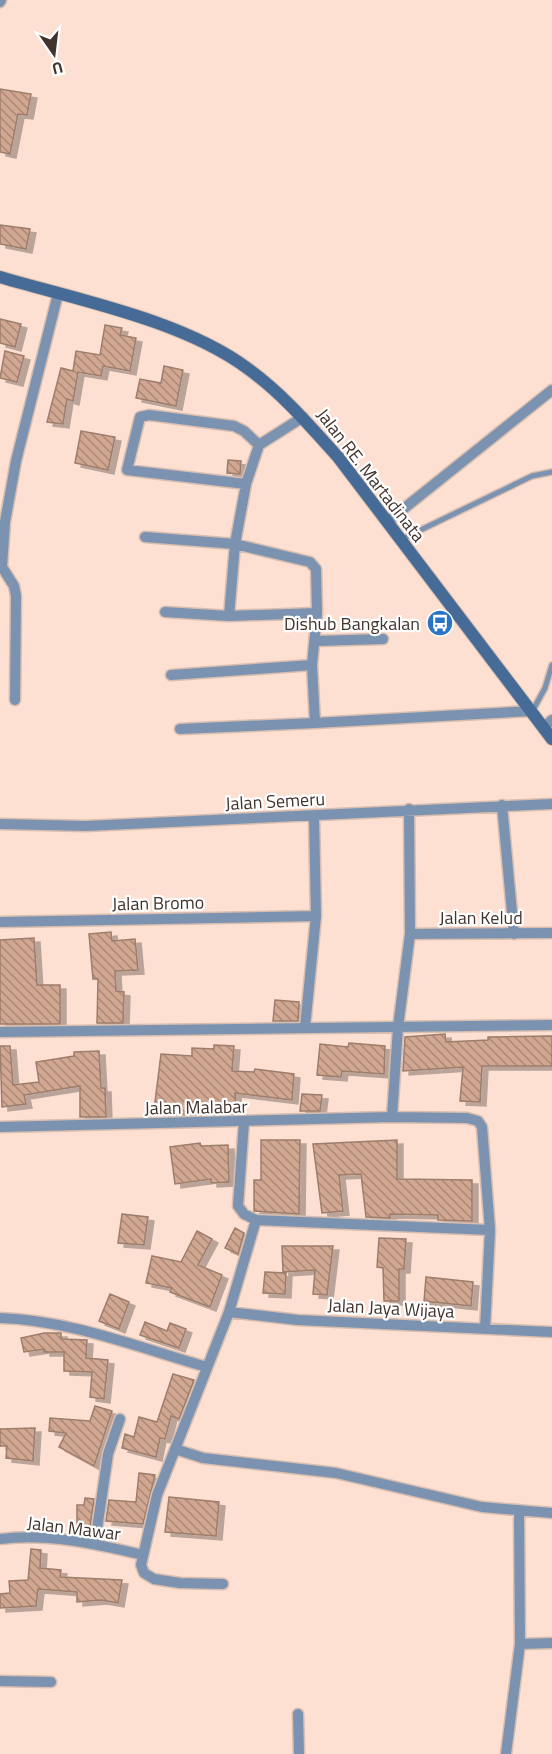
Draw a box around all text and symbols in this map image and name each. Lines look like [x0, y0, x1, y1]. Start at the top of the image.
north arrow [24, 24, 84, 84]
text: U [50, 56, 66, 81]
street label: Jalan RE. Martadinata [310, 402, 432, 548]
bus stop icon: Dishub Bangkalan [425, 608, 455, 638]
place label: Dishub Bangkalan [284, 610, 420, 637]
street label: Jalan Semeru [224, 785, 326, 817]
street label: Jalan Bromo [112, 889, 204, 917]
street label: Jalan Kelud [439, 904, 523, 931]
street label: Jalan Malabar [144, 1093, 248, 1121]
street label: Jalan Jaya Wijaya [327, 1291, 455, 1325]
street label: Jalan Mawar [26, 1509, 122, 1547]

